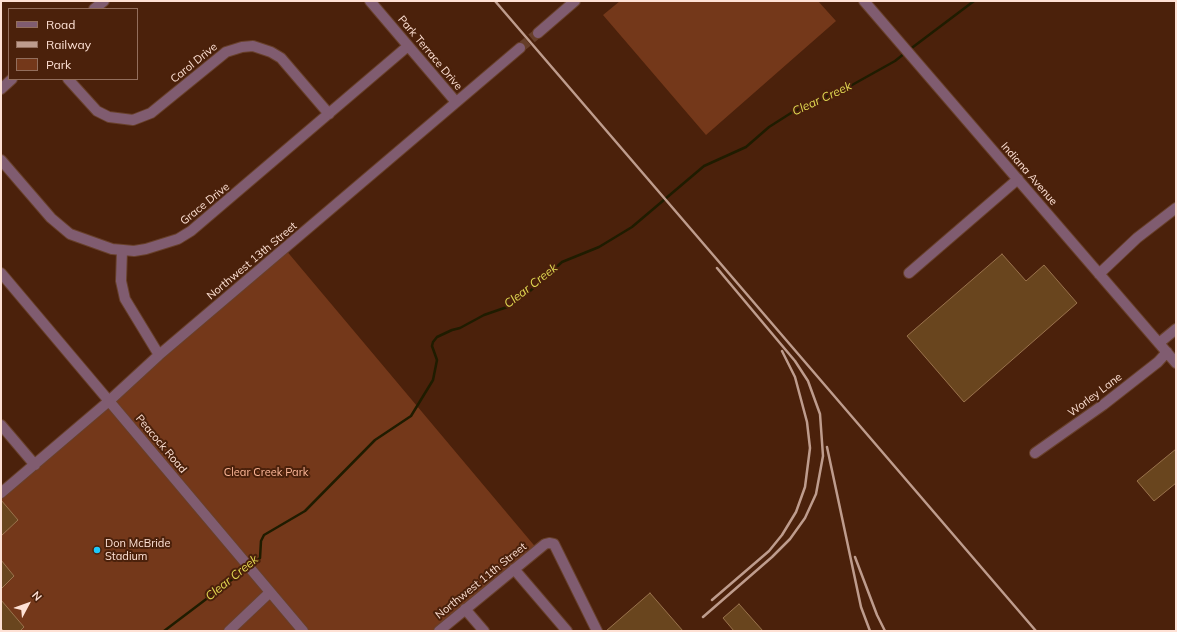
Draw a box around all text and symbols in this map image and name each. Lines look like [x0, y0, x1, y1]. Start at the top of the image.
legend [8, 8, 138, 80]
street label: Park Terrace Drive [395, 13, 465, 93]
text: Road [46, 17, 75, 32]
text: Railway [46, 37, 91, 52]
street label: Carol Drive [168, 40, 220, 86]
text: Park [46, 57, 71, 72]
water label: Clear Creek [790, 79, 854, 119]
street label: Indiana Avenue [998, 140, 1060, 208]
street label: Grace Drive [178, 180, 232, 228]
street label: Northwest 13th Street [204, 220, 300, 302]
water label: Clear Creek [501, 261, 561, 311]
street label: Worley Lane [1065, 370, 1125, 420]
street label: Peacock Road [133, 412, 189, 476]
park label: Clear Creek Park [224, 466, 308, 480]
place label: Don McBride Stadium [105, 537, 170, 563]
street label: Northwest 11th Street [433, 540, 529, 622]
marker: Don McBride Stadium [92, 545, 102, 555]
water label: Clear Creek [203, 552, 261, 604]
north arrow [8, 584, 48, 624]
text: N [29, 588, 45, 604]

